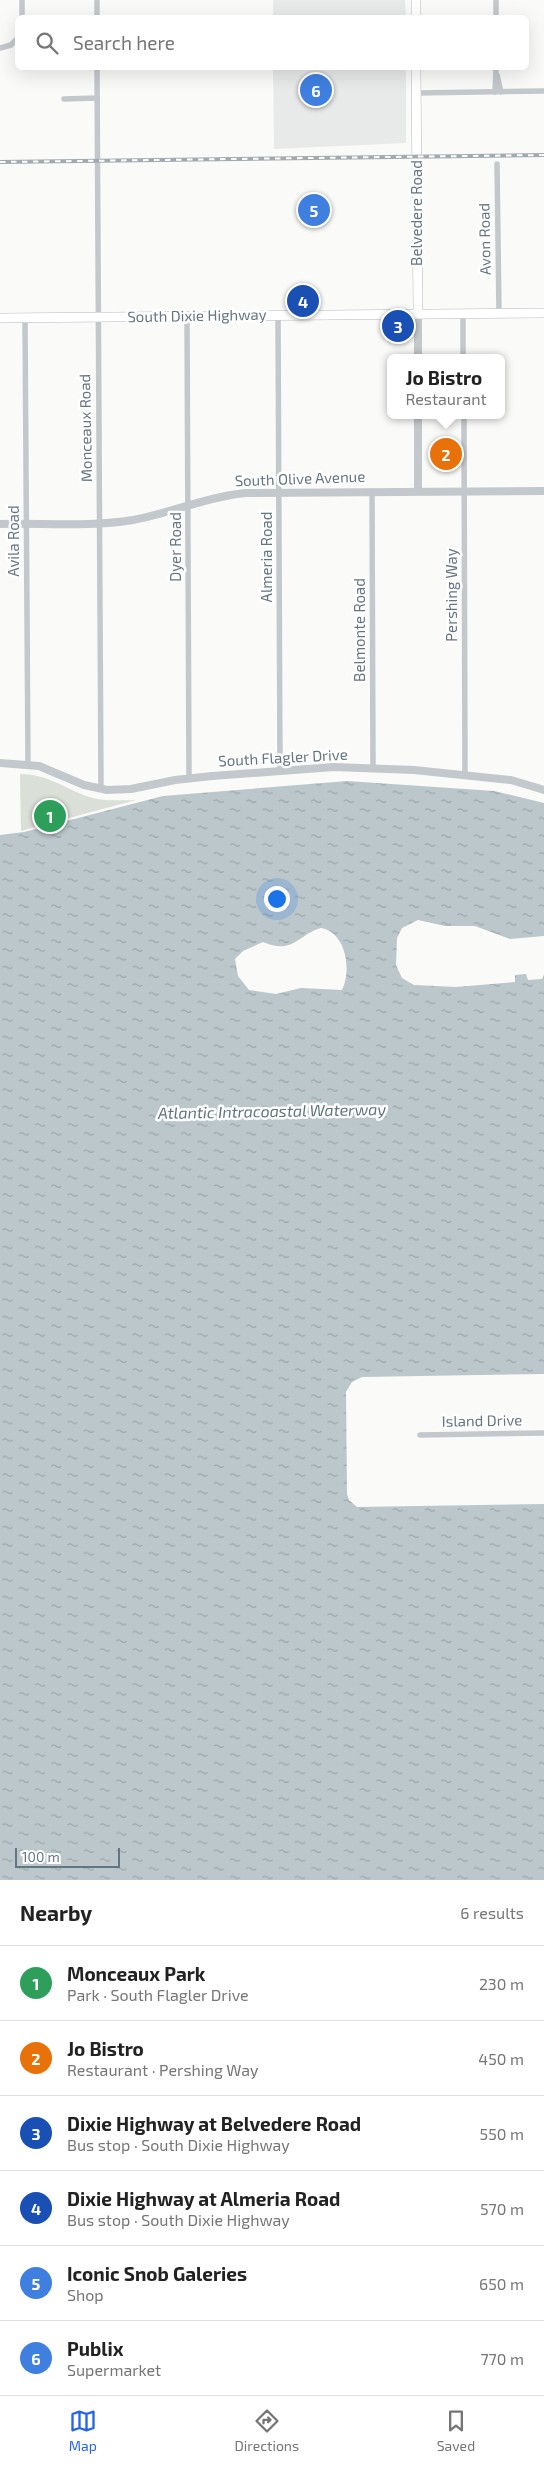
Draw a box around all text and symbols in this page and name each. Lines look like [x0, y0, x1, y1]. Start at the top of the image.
search box [15, 15, 529, 70]
icon: search [33, 29, 61, 57]
text: Search here [73, 31, 175, 54]
pin: 6 [300, 71, 332, 109]
street label: Belvedere Road [407, 160, 425, 266]
pin: 5 [298, 191, 330, 229]
street label: Avon Road [474, 203, 494, 275]
pin: 4 [287, 282, 319, 320]
street label: South Dixie Highway [127, 305, 267, 325]
pin: 3 [382, 307, 414, 345]
popup [387, 354, 505, 419]
text: Jo Bistro [405, 366, 482, 389]
street label: Monceaux Road [75, 374, 95, 482]
text: Restaurant [405, 389, 487, 408]
pin: 2 [430, 435, 462, 473]
street label: South Olive Avenue [234, 467, 366, 489]
street label: Avila Road [4, 505, 22, 577]
street label: Dyer Road [166, 512, 184, 582]
street label: Almeria Road [257, 512, 275, 602]
street label: Pershing Way [442, 548, 460, 642]
street label: Belmonte Road [350, 578, 368, 682]
street label: South Flagler Drive [218, 745, 348, 769]
pin: 1 [34, 797, 66, 835]
your location [264, 886, 290, 912]
water label: Atlantic Intracoastal Waterway [157, 1099, 387, 1123]
street label: Island Drive [442, 1410, 522, 1430]
scale bar [15, 1845, 120, 1868]
text: 100 m [22, 1848, 60, 1865]
text: Nearby [20, 1900, 92, 1925]
text: 6 results [460, 1903, 524, 1922]
text: Monceaux Park [67, 1962, 205, 1985]
text: 1 [33, 1974, 39, 1993]
text: 230 m [479, 1974, 524, 1993]
text: Park · South Flagler Drive [67, 1985, 249, 2004]
text: Jo Bistro [67, 2037, 144, 2060]
text: 2 [31, 2049, 41, 2068]
text: 450 m [478, 2049, 524, 2068]
text: Restaurant · Pershing Way [67, 2060, 259, 2079]
text: Dixie Highway at Belvedere Road [67, 2112, 361, 2135]
text: 3 [31, 2124, 41, 2143]
text: 550 m [480, 2124, 524, 2143]
text: Bus stop · South Dixie Highway [67, 2135, 290, 2154]
text: Dixie Highway at Almeria Road [67, 2187, 340, 2210]
text: 4 [31, 2199, 41, 2218]
text: 570 m [480, 2199, 524, 2218]
text: Bus stop · South Dixie Highway [67, 2210, 290, 2229]
text: Iconic Snob Galeries [67, 2262, 247, 2285]
text: 5 [32, 2274, 40, 2293]
text: 650 m [479, 2274, 524, 2293]
text: Shop [67, 2285, 104, 2304]
text: Publix [67, 2337, 124, 2360]
text: 6 [31, 2349, 41, 2368]
text: 770 m [480, 2349, 524, 2368]
text: Supermarket [67, 2360, 161, 2379]
tab: Map [69, 2407, 97, 2454]
tab: Directions [235, 2407, 299, 2454]
tab: Saved [437, 2407, 475, 2454]

